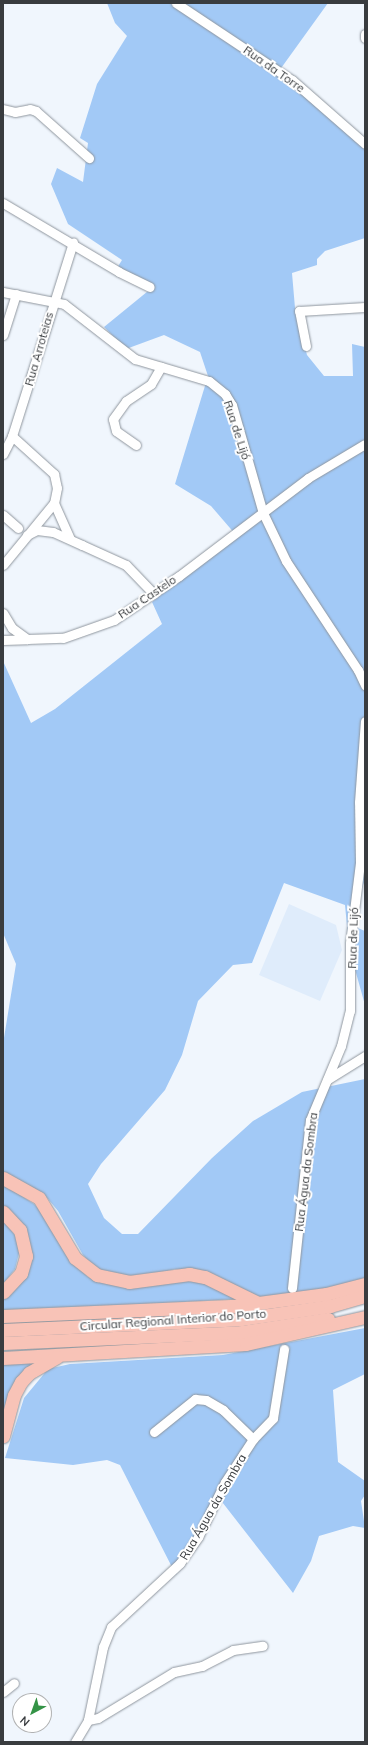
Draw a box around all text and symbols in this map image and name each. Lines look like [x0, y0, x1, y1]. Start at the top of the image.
street label: Rua da Torre [241, 43, 307, 95]
street label: Rua Arroteias [22, 310, 56, 388]
street label: Rua de Lijó [221, 399, 253, 461]
street label: Rua Castelo [115, 572, 179, 622]
street label: Rua de Lijó [345, 907, 361, 969]
street label: Rua Água da Sombra [292, 1112, 320, 1232]
street label: Circular Regional Interior do Porto [79, 1306, 267, 1334]
street label: Rua Água da Sombra [177, 1451, 249, 1563]
north arrow [12, 1693, 52, 1733]
text: N [17, 1713, 33, 1729]

